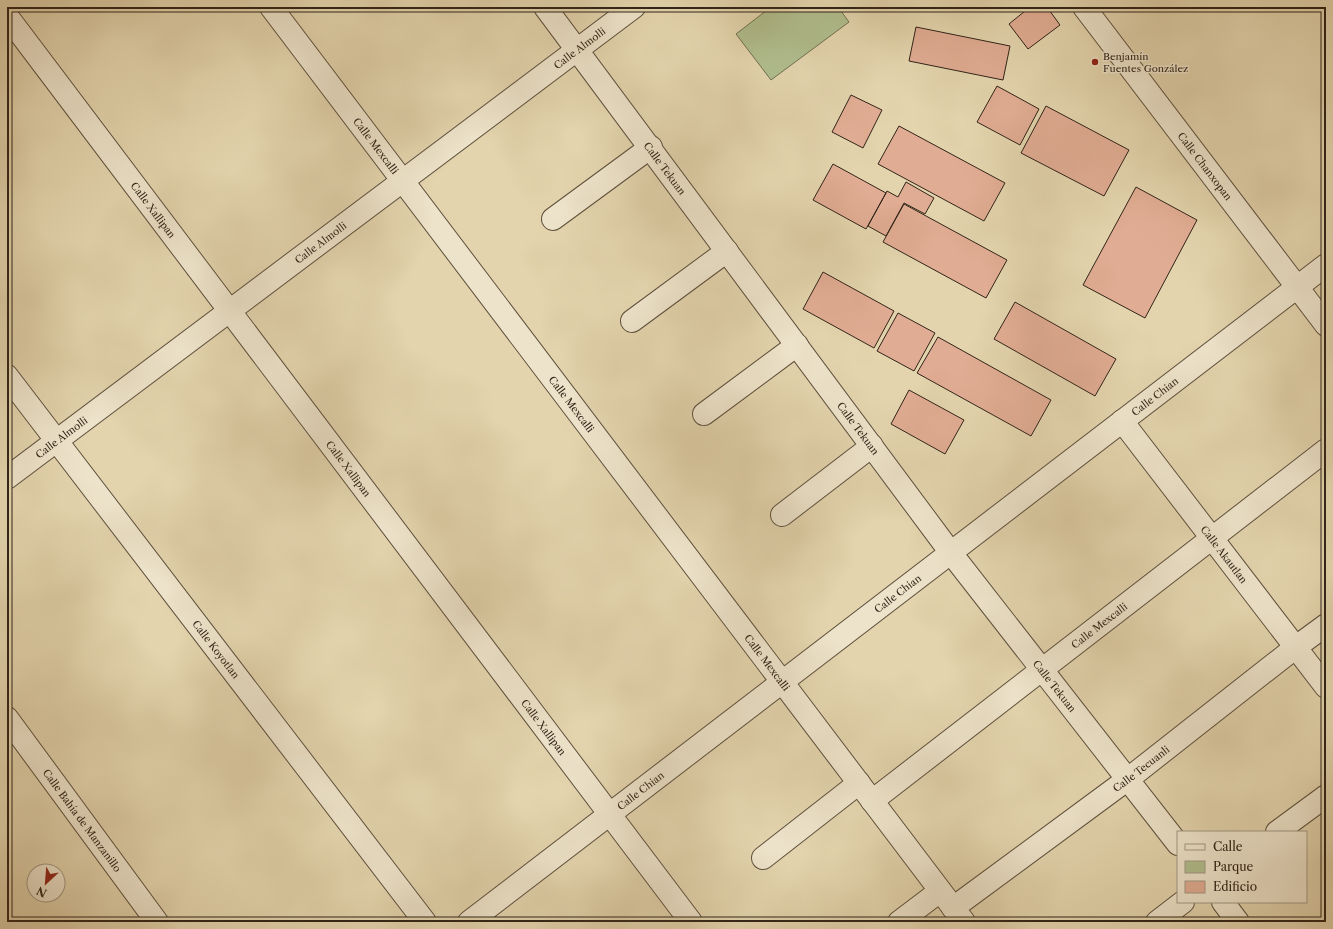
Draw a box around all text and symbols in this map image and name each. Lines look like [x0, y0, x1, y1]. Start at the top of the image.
street label: Calle Almolli [551, 25, 608, 72]
place label: Benjamín Fuentes González [1103, 50, 1188, 75]
marker: Benjamín Fuentes González [1090, 57, 1100, 67]
street label: Calle Mexcalli [350, 115, 401, 177]
street label: Calle Chanxopan [1175, 130, 1235, 204]
street label: Calle Tekuan [641, 140, 689, 198]
street label: Calle Xallipan [128, 180, 179, 241]
street label: Calle Almolli [292, 219, 349, 267]
street label: Calle Mexcalli [546, 373, 597, 435]
street label: Calle Chian [1129, 374, 1182, 419]
street label: Calle Tekuan [834, 400, 882, 458]
street label: Calle Almolli [33, 414, 90, 461]
street label: Calle Xallipan [323, 438, 374, 500]
street label: Calle Akautlan [1198, 523, 1251, 587]
street label: Calle Chian [872, 571, 925, 616]
street label: Calle Mexcalli [1069, 600, 1130, 652]
street label: Calle Koyotlan [189, 618, 243, 682]
street label: Calle Mexcalli [741, 632, 792, 693]
street label: Calle Tekuan [1030, 658, 1079, 716]
street label: Calle Xallipan [518, 697, 569, 759]
street label: Calle Tecuanli [1110, 743, 1172, 795]
street label: Calle Bahía de Manzanillo [40, 767, 124, 875]
street label: Calle Chian [615, 768, 667, 813]
legend [1177, 831, 1307, 903]
text: Calle [1213, 839, 1243, 854]
text: Parque [1213, 859, 1254, 874]
north arrow [26, 863, 66, 903]
text: Edificio [1213, 879, 1257, 894]
text: N [34, 883, 49, 900]

